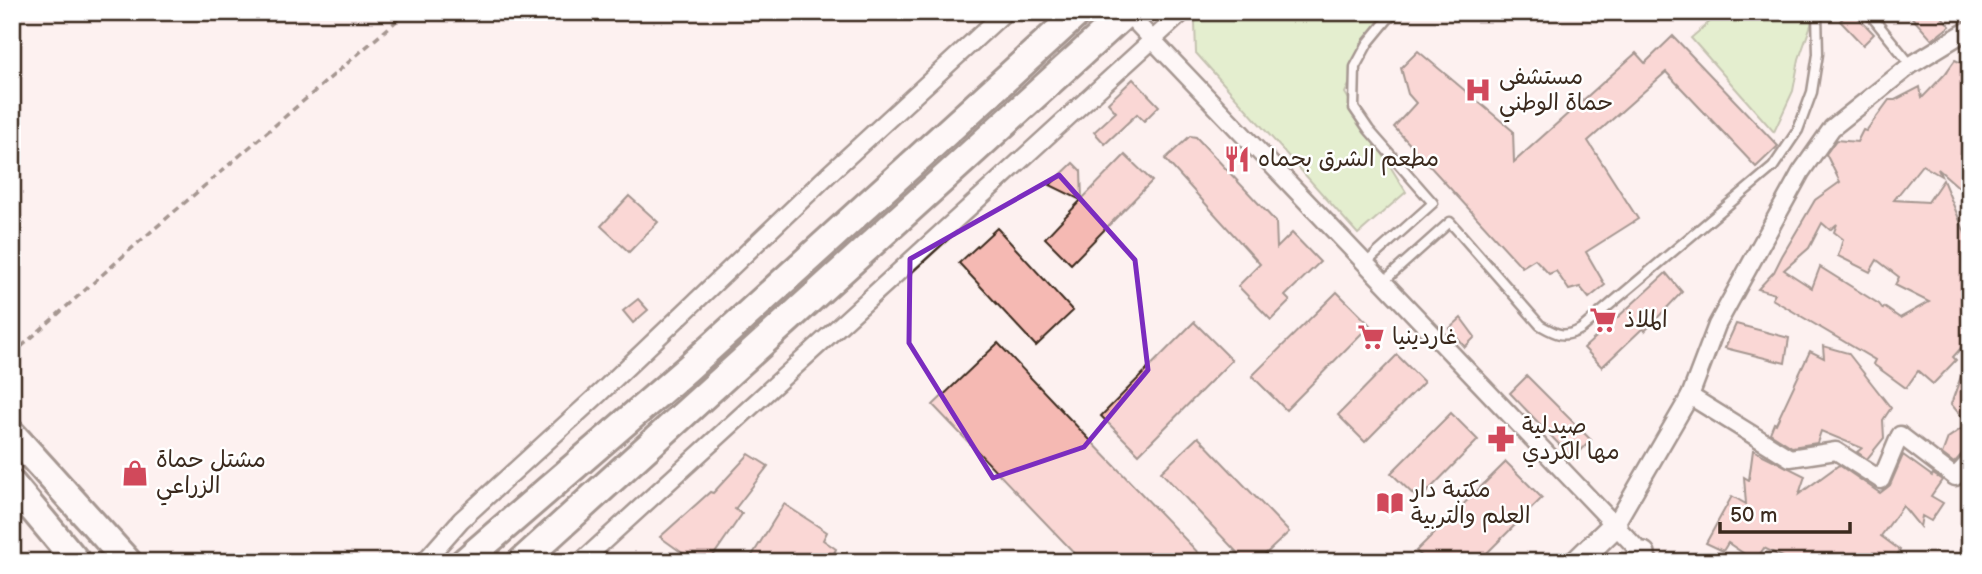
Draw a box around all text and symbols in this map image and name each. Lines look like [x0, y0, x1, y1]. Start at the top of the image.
place label: مستشفى حماة الوطني [1499, 63, 1613, 123]
hospital icon: مستشفى حماة الوطني [1463, 75, 1493, 105]
restaurant icon: مطعم الشرق بحماه [1222, 144, 1252, 174]
place label: مطعم الشرق بحماه [1258, 145, 1439, 176]
supermarket icon: الملاذ [1588, 305, 1618, 335]
place label: الملاذ [1624, 306, 1668, 334]
supermarket icon: غاردينيا [1356, 322, 1386, 352]
place label: غاردينيا [1392, 323, 1457, 351]
place label: صيدلية مها الكردي [1522, 412, 1620, 468]
pharmacy icon: صيدلية مها الكردي [1486, 424, 1516, 454]
place label: مشتل حماة الزراعي [156, 446, 266, 506]
shop icon: مشتل حماة الزراعي [120, 458, 150, 488]
place label: مكتبة دار العلم والتربية [1409, 476, 1531, 533]
library icon: مكتبة دار العلم والتربية [1375, 488, 1405, 518]
scale bar [1720, 490, 1849, 534]
text: 50 m [1730, 503, 1777, 528]

